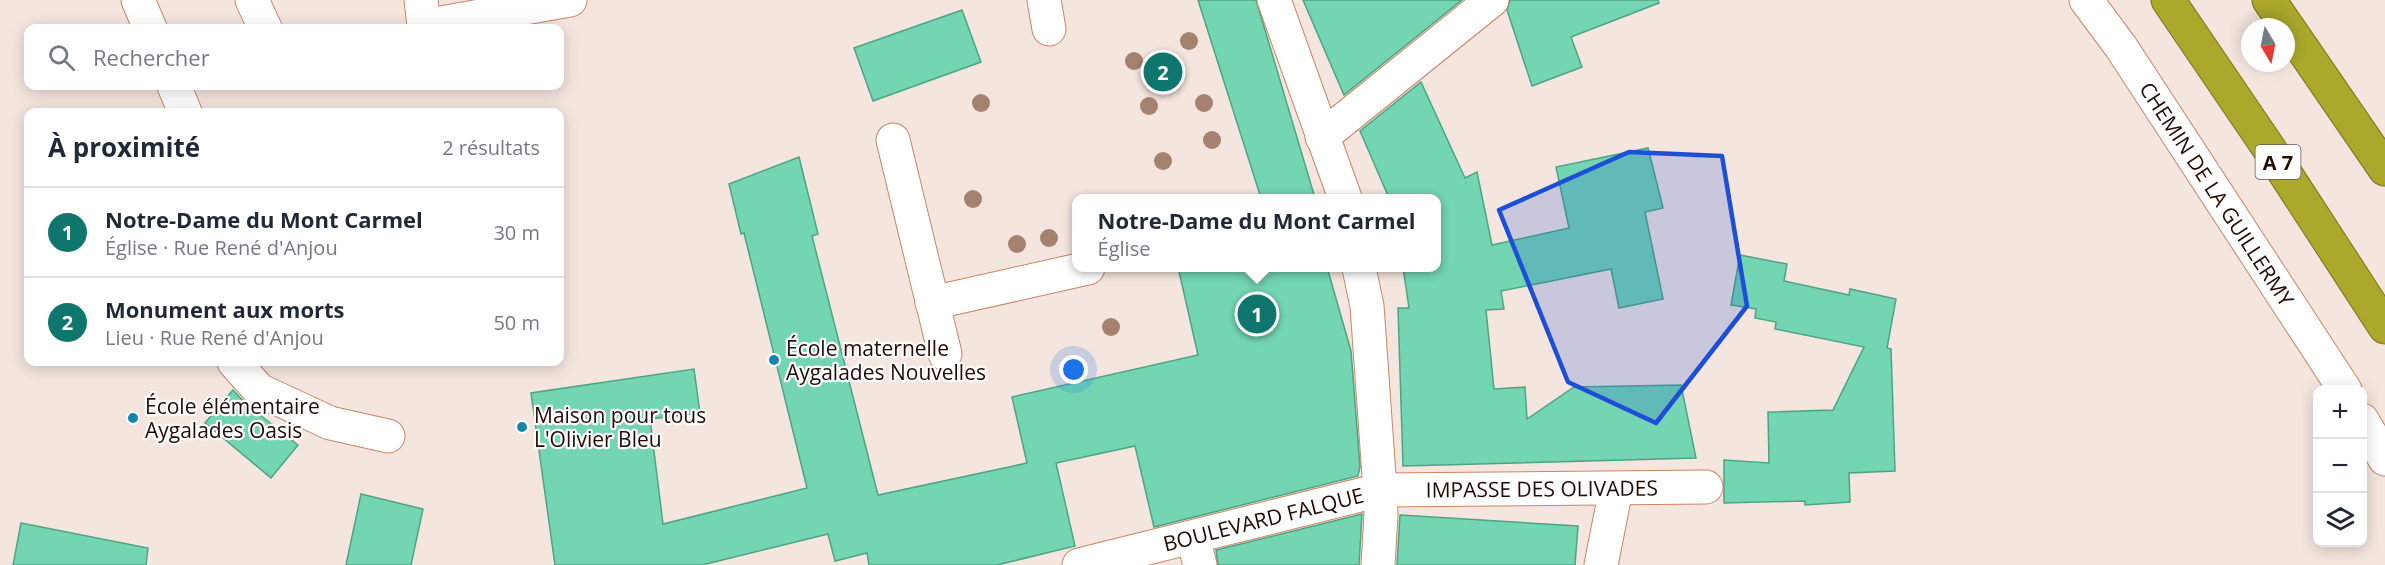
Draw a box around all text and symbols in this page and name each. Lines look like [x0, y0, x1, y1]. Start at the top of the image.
north arrow [2241, 18, 2295, 72]
search box [24, 24, 564, 90]
icon: search [45, 41, 78, 74]
text: Rechercher [93, 42, 210, 72]
pin: 2 [1144, 50, 1182, 94]
street label: CHEMIN DE LA GUILLERMY [2133, 76, 2300, 312]
text: À proximité [48, 129, 200, 165]
text: 2 résultats [442, 134, 540, 161]
road number: A 7 [2256, 145, 2300, 179]
popup [1072, 194, 1441, 272]
text: Notre-Dame du Mont Carmel [105, 204, 423, 234]
text: Notre-Dame du Mont Carmel [1098, 205, 1415, 235]
text: 1 [62, 219, 73, 246]
text: 30 m [493, 219, 540, 246]
text: Église · Rue René d'Anjou [105, 234, 338, 261]
text: Église [1098, 235, 1150, 262]
pin: 1 [1238, 292, 1276, 336]
text: Monument aux morts [105, 294, 345, 324]
text: 2 [62, 309, 73, 336]
text: 50 m [493, 309, 540, 336]
text: Lieu · Rue René d'Anjou [105, 324, 324, 351]
place label: École maternelle Aygalades Nouvelles [786, 334, 986, 386]
marker: École maternelle Aygalades Nouvelles [767, 353, 781, 367]
your location [1059, 355, 1088, 384]
map controls [2313, 385, 2367, 547]
button: + [2313, 385, 2367, 439]
place label: École élémentaire Aygalades Oasis [145, 392, 320, 444]
place label: Maison pour tous L'Olivier Bleu [534, 401, 706, 453]
marker: École élémentaire Aygalades Oasis [126, 411, 140, 425]
marker: Maison pour tous L'Olivier Bleu [515, 420, 529, 434]
button: − [2313, 439, 2367, 493]
street label: IMPASSE DES OLIVADES [1426, 473, 1658, 504]
street label: BOULEVARD FALQUE [1160, 481, 1367, 558]
button: layers [2313, 493, 2367, 547]

